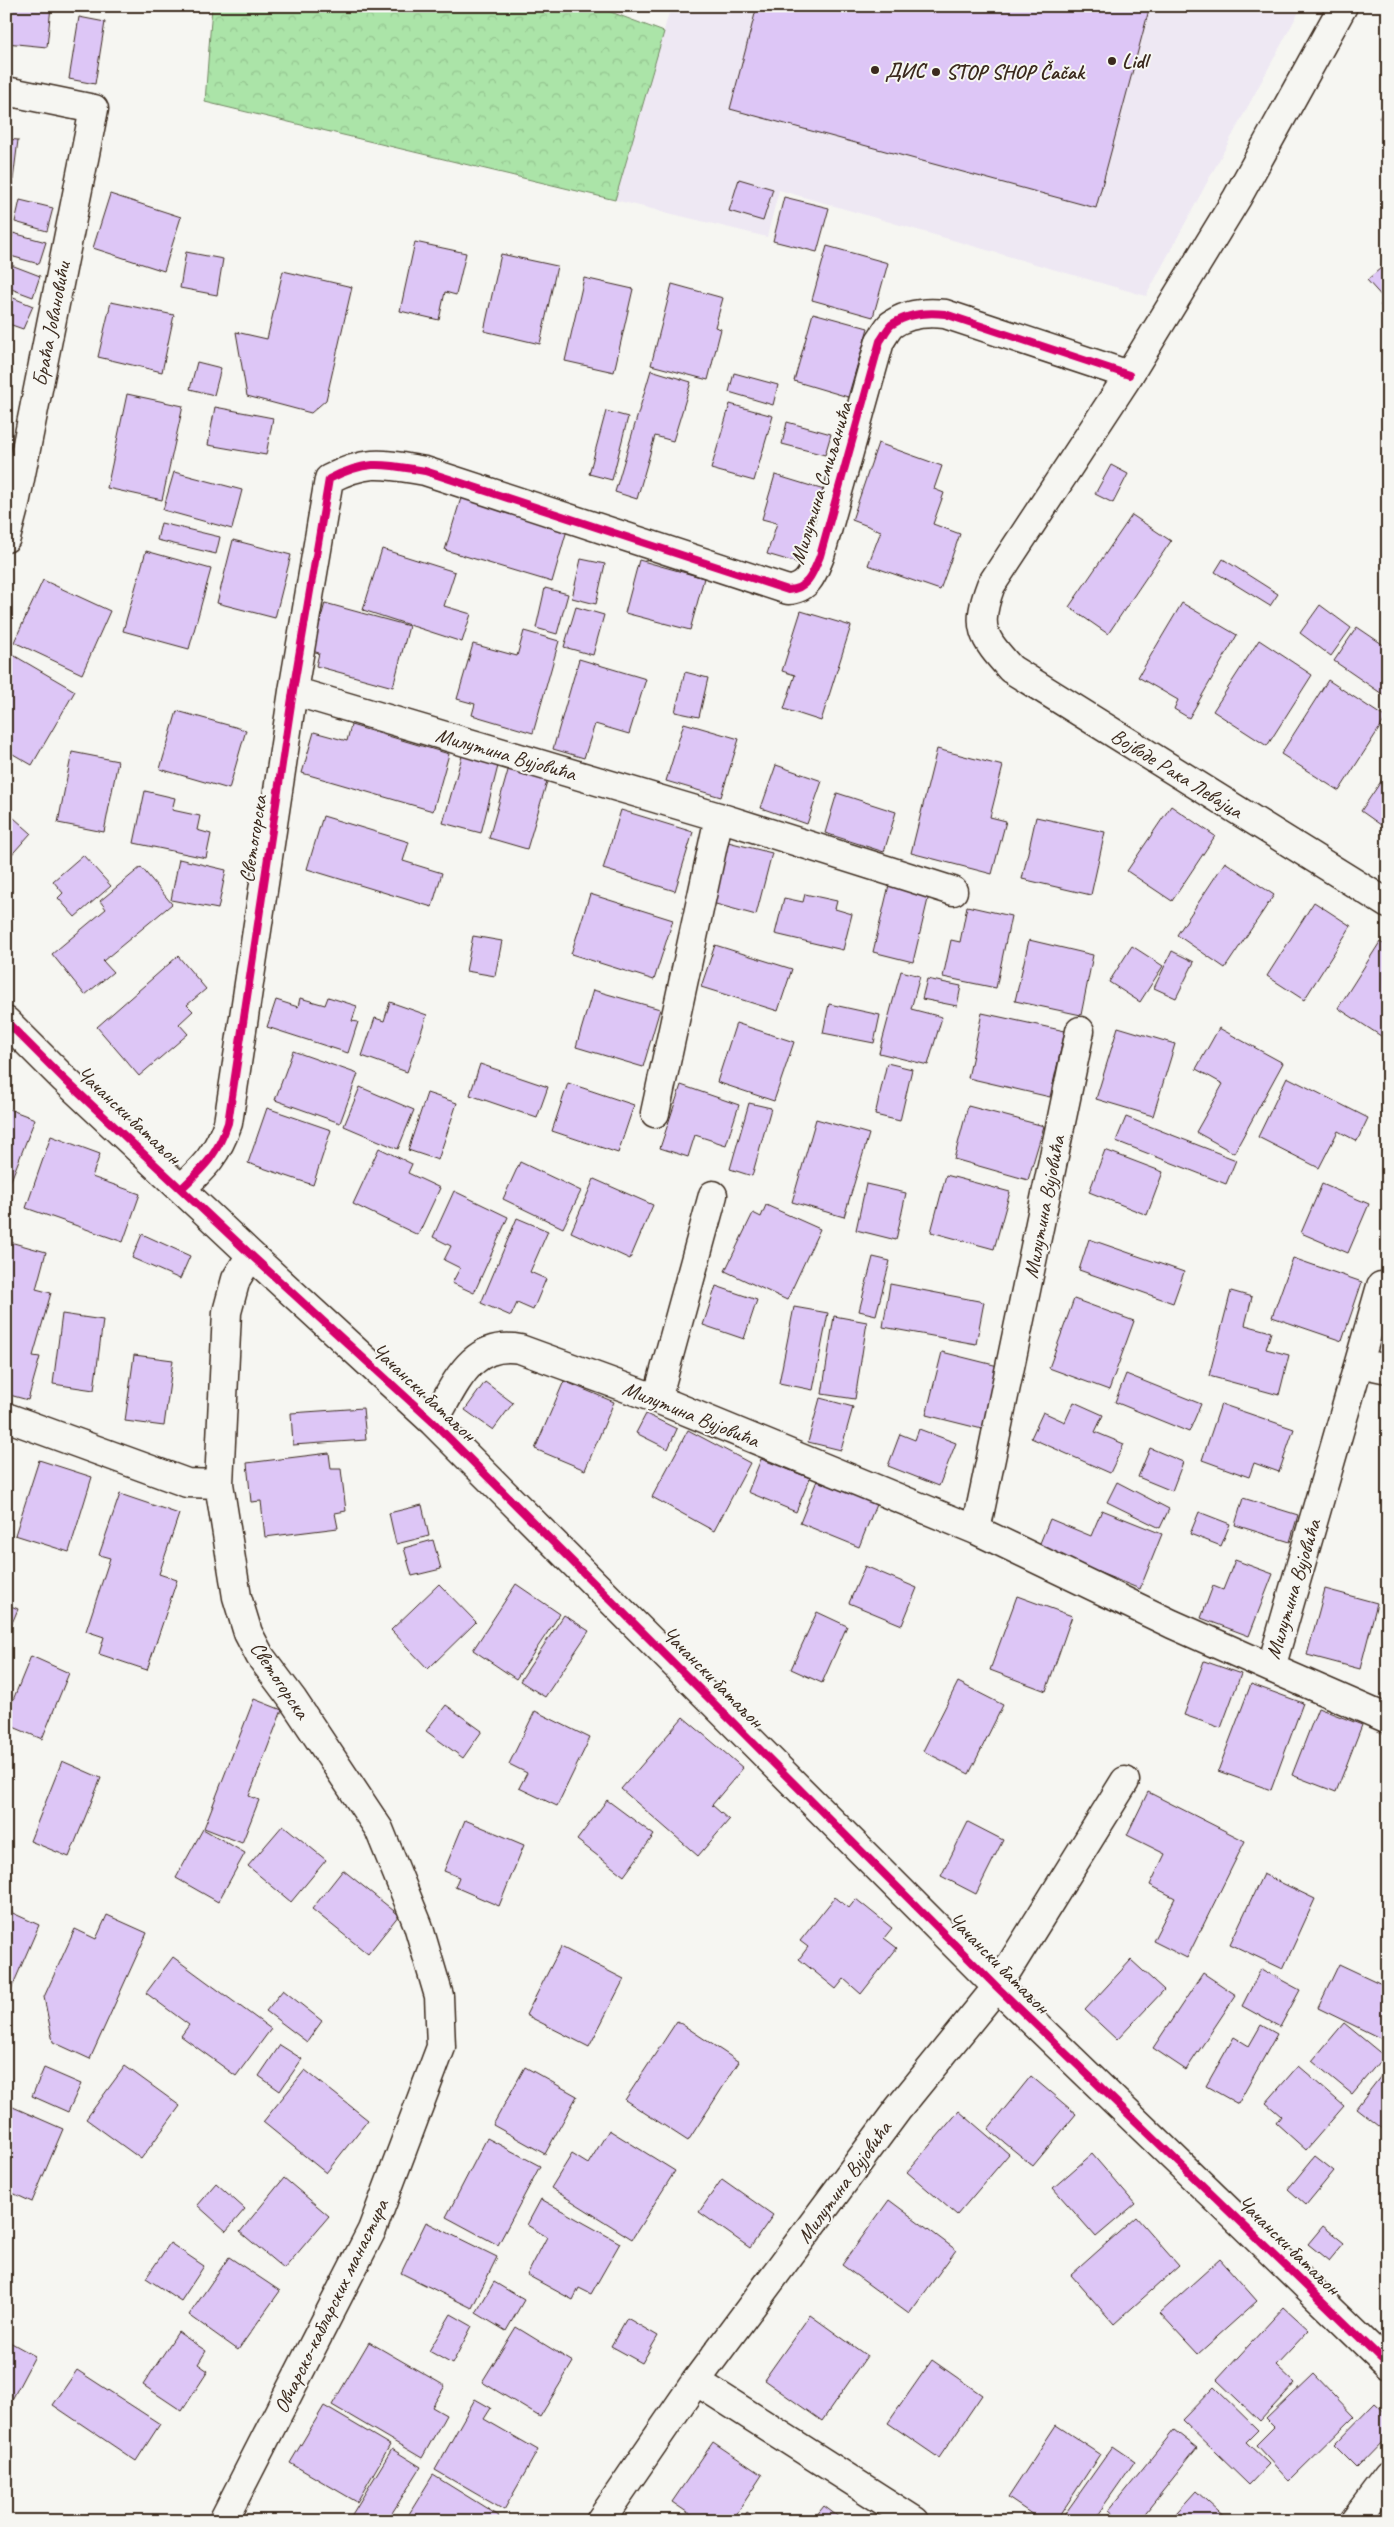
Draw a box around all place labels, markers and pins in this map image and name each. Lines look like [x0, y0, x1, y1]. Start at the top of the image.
place label: Lidl [1122, 48, 1152, 74]
marker: Lidl [1106, 55, 1118, 67]
place label: ДИС [885, 57, 928, 83]
place label: STOP SHOP Čačak [946, 59, 1086, 85]
marker: ДИС [869, 64, 881, 76]
marker: STOP SHOP Čačak [930, 66, 942, 78]

